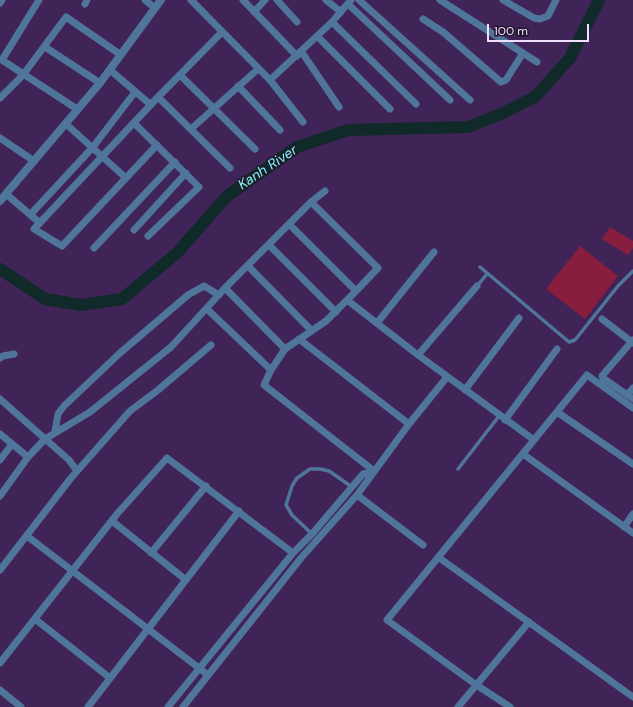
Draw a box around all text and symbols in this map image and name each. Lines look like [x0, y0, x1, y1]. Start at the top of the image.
scale bar [489, 16, 591, 42]
text: 100 m [494, 23, 528, 39]
water label: Kanh River [235, 142, 301, 194]

